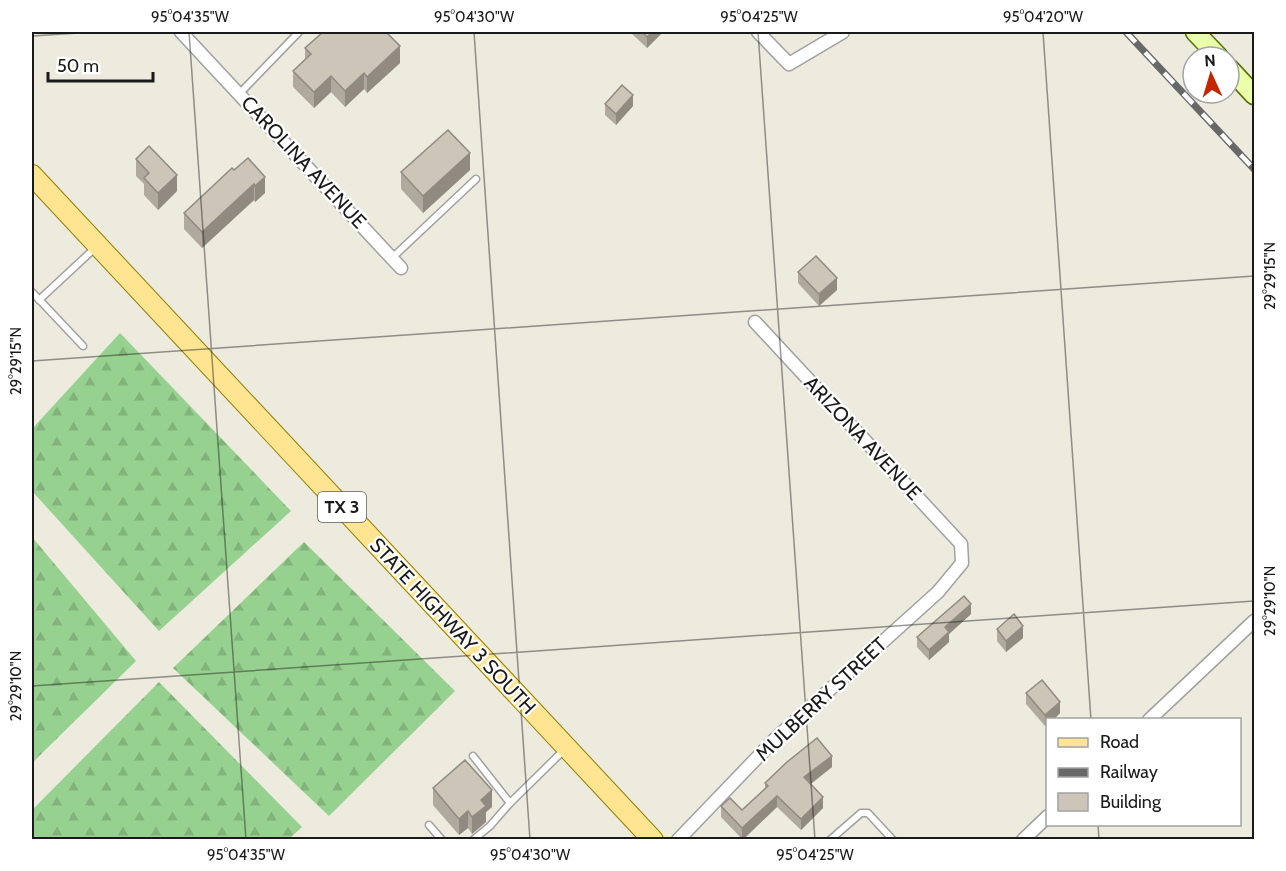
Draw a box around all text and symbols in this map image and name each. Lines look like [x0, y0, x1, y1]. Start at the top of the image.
text: 95°04'35"W [151, 8, 230, 26]
text: 95°04'30"W [434, 8, 515, 26]
text: 95°04'25"W [720, 8, 799, 26]
text: 95°04'20"W [1003, 8, 1084, 26]
scale bar [48, 45, 153, 83]
north arrow [1181, 45, 1241, 105]
text: N [1204, 51, 1216, 70]
text: 50 m [57, 55, 99, 77]
street label: CAROLINA AVENUE [236, 91, 372, 233]
text: 29°29'15"N [1261, 242, 1279, 310]
text: 29°29'15"N [7, 327, 25, 395]
street label: ARIZONA AVENUE [799, 371, 927, 505]
road number: TX 3 [318, 492, 366, 522]
street label: STATE HIGHWAY 3 SOUTH [365, 533, 541, 719]
text: 29°29'10"N [1261, 566, 1279, 636]
street label: MULBERRY STREET [750, 632, 892, 766]
text: 29°29'10"N [7, 651, 25, 721]
legend [1046, 718, 1241, 826]
text: Road [1100, 731, 1139, 753]
text: Railway [1100, 761, 1158, 783]
text: Building [1100, 791, 1162, 813]
text: 95°04'35"W [207, 846, 286, 864]
text: 95°04'30"W [490, 846, 571, 864]
text: 95°04'25"W [776, 846, 855, 864]

